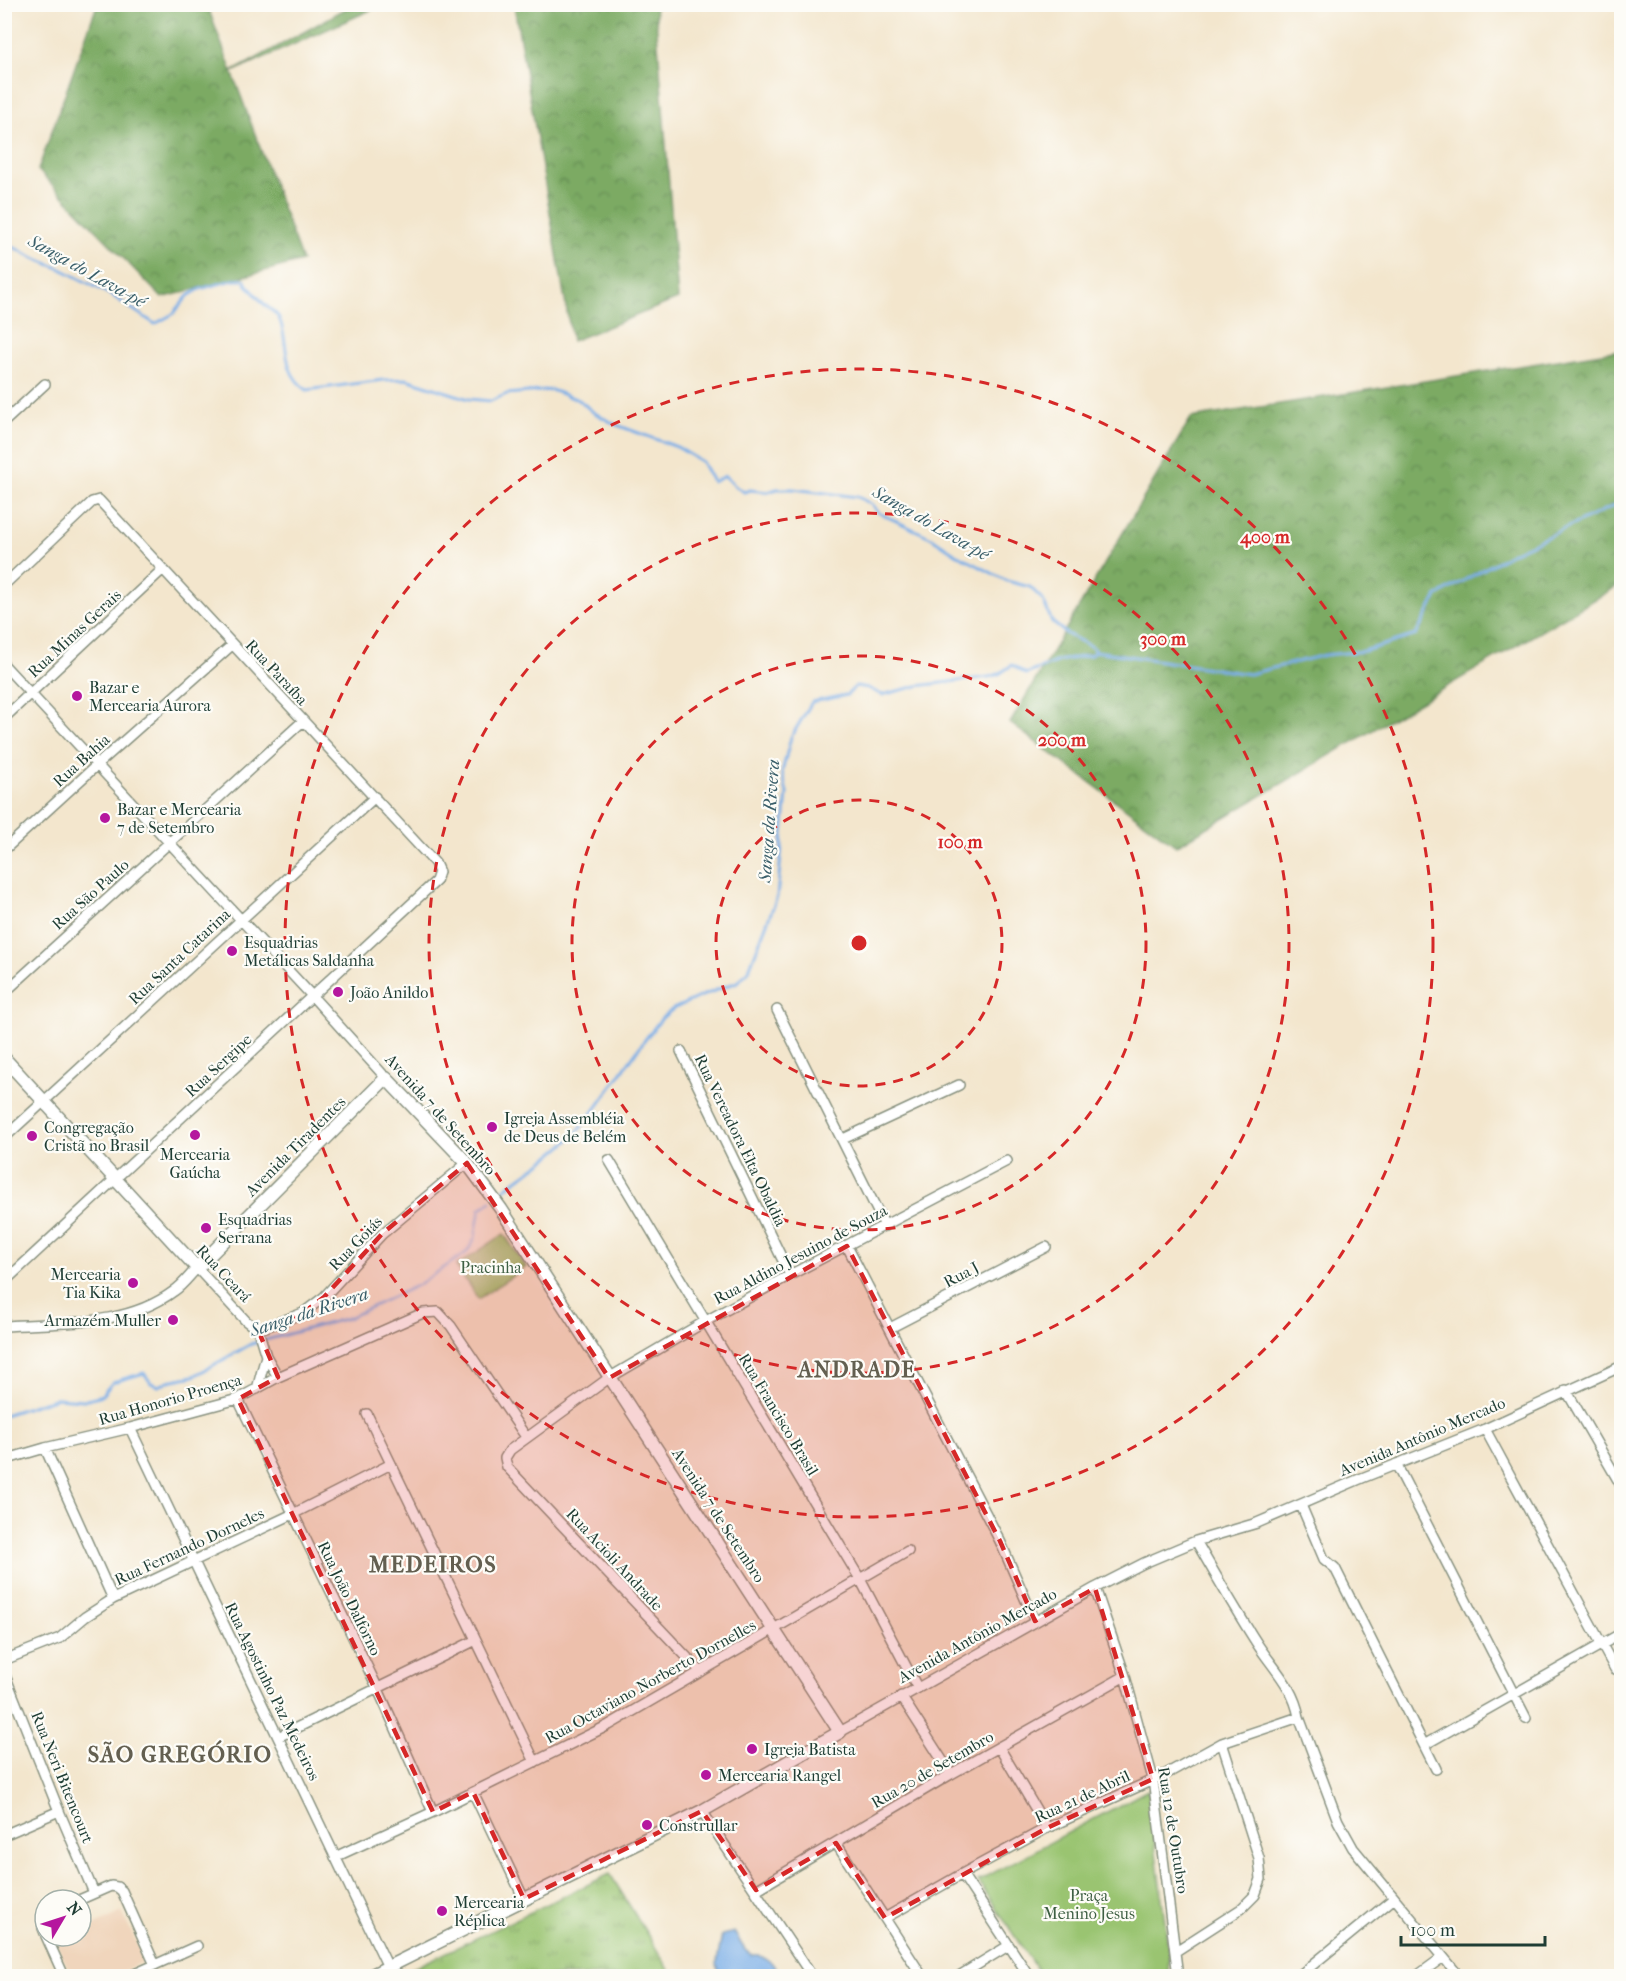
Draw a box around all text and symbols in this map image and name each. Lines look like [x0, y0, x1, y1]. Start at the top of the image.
water label: Sanga do Lava-pé [24, 230, 151, 314]
water label: Sanga do Lava-pé [868, 481, 995, 567]
text: 400 m [1239, 527, 1291, 548]
street label: Rua Minas Gerais [24, 585, 125, 681]
text: 300 m [1140, 629, 1187, 650]
street label: Rua Paraíba [241, 636, 312, 710]
place label: Bazar e Mercearia Aurora [89, 678, 212, 715]
marker: Bazar e Mercearia Aurora [70, 689, 84, 703]
street label: Rua Bahia [49, 729, 114, 791]
text: 200 m [1038, 730, 1087, 751]
water label: Sanga da Rivera [755, 759, 784, 884]
place label: Bazar e Mercearia 7 de Setembro [117, 800, 242, 837]
marker: Bazar e Mercearia 7 de Setembro [98, 811, 112, 825]
text: 100 m [937, 832, 984, 853]
street label: Rua São Paulo [48, 855, 133, 934]
street label: Rua Santa Catarina [125, 904, 235, 1008]
place label: Esquadrias Metálicas Saldanha [244, 933, 375, 970]
centre of rings [849, 933, 869, 953]
marker: Esquadrias Metálicas Saldanha [225, 944, 239, 958]
place label: João Anildo [348, 983, 428, 1002]
marker: João Anildo [331, 985, 345, 999]
street label: Rua Sergipe [181, 1030, 256, 1101]
street label: Avenida 7 de Setembro [381, 1049, 500, 1179]
street label: Rua Vereadora Elta Obaldia [691, 1051, 791, 1230]
street label: Avenida Tiradentes [241, 1092, 349, 1201]
place label: Igreja Assembléia de Deus de Belém [504, 1109, 627, 1146]
place label: Congregação Cristã no Brasil [44, 1118, 150, 1155]
marker: Igreja Assembléia de Deus de Belém [485, 1120, 499, 1134]
marker: Mercearia Gaúcha [188, 1128, 202, 1142]
marker: Congregação Cristã no Brasil [25, 1129, 39, 1143]
place label: Mercearia Gaúcha [160, 1145, 231, 1182]
street label: Rua Aldino Jesuino de Souza [710, 1200, 891, 1308]
place label: Esquadrias Serrana [218, 1210, 292, 1247]
street label: Rua Goiás [325, 1212, 386, 1275]
marker: Esquadrias Serrana [199, 1221, 213, 1235]
street label: Rua Ceará [192, 1241, 255, 1306]
street label: Rua J [940, 1257, 982, 1292]
park label: Pracinha [460, 1258, 522, 1277]
place label: Mercearia Tia Kika [51, 1265, 122, 1302]
marker: Mercearia Tia Kika [126, 1276, 140, 1290]
water label: Sanga da Rivera [246, 1283, 371, 1342]
place label: Armazém Muller [43, 1311, 161, 1330]
marker: Armazém Muller [166, 1313, 180, 1327]
street label: Rua Francisco Brasil [735, 1350, 823, 1479]
district label: ANDRADE [796, 1357, 916, 1383]
street label: Rua Honorio Proença [96, 1370, 244, 1429]
street label: Avenida Antônio Mercado [1336, 1393, 1508, 1480]
street label: Avenida 7 de Setembro [667, 1444, 769, 1586]
street label: Rua Fernando Dorneles [111, 1503, 267, 1589]
street label: Rua Acioli Andrade [562, 1504, 667, 1615]
street label: Rua João Dalforno [314, 1538, 386, 1659]
district label: MEDEIROS [368, 1552, 497, 1578]
street label: Avenida Antônio Mercado [894, 1584, 1060, 1687]
street label: Rua Agostinho Paz Medeiros [221, 1599, 324, 1784]
street label: Rua Octaviano Norberto Dornelles [541, 1615, 759, 1748]
street label: Rua Neri Bitencourt [27, 1708, 98, 1846]
street label: Rua 20 de Setembro [868, 1727, 997, 1812]
district label: SÃO GREGÓRIO [88, 1740, 272, 1768]
place label: Igreja Batista [764, 1740, 856, 1759]
marker: Igreja Batista [745, 1742, 759, 1756]
street label: Rua 12 de Outubro [1154, 1765, 1193, 1895]
place label: Mercearia Rangel [718, 1766, 842, 1785]
street label: Rua 21 de Abril [1031, 1766, 1134, 1827]
marker: Mercearia Rangel [699, 1768, 713, 1782]
place label: Construllar [659, 1816, 738, 1835]
marker: Construllar [640, 1818, 654, 1832]
park label: Praça Menino Jesus [1043, 1886, 1135, 1923]
north arrow [33, 1888, 93, 1948]
place label: Mercearia Réplica [454, 1893, 525, 1930]
text: N [63, 1898, 86, 1920]
marker: Mercearia Réplica [435, 1904, 449, 1918]
scale bar [1401, 1909, 1545, 1947]
text: 100 m [1410, 1920, 1455, 1941]

